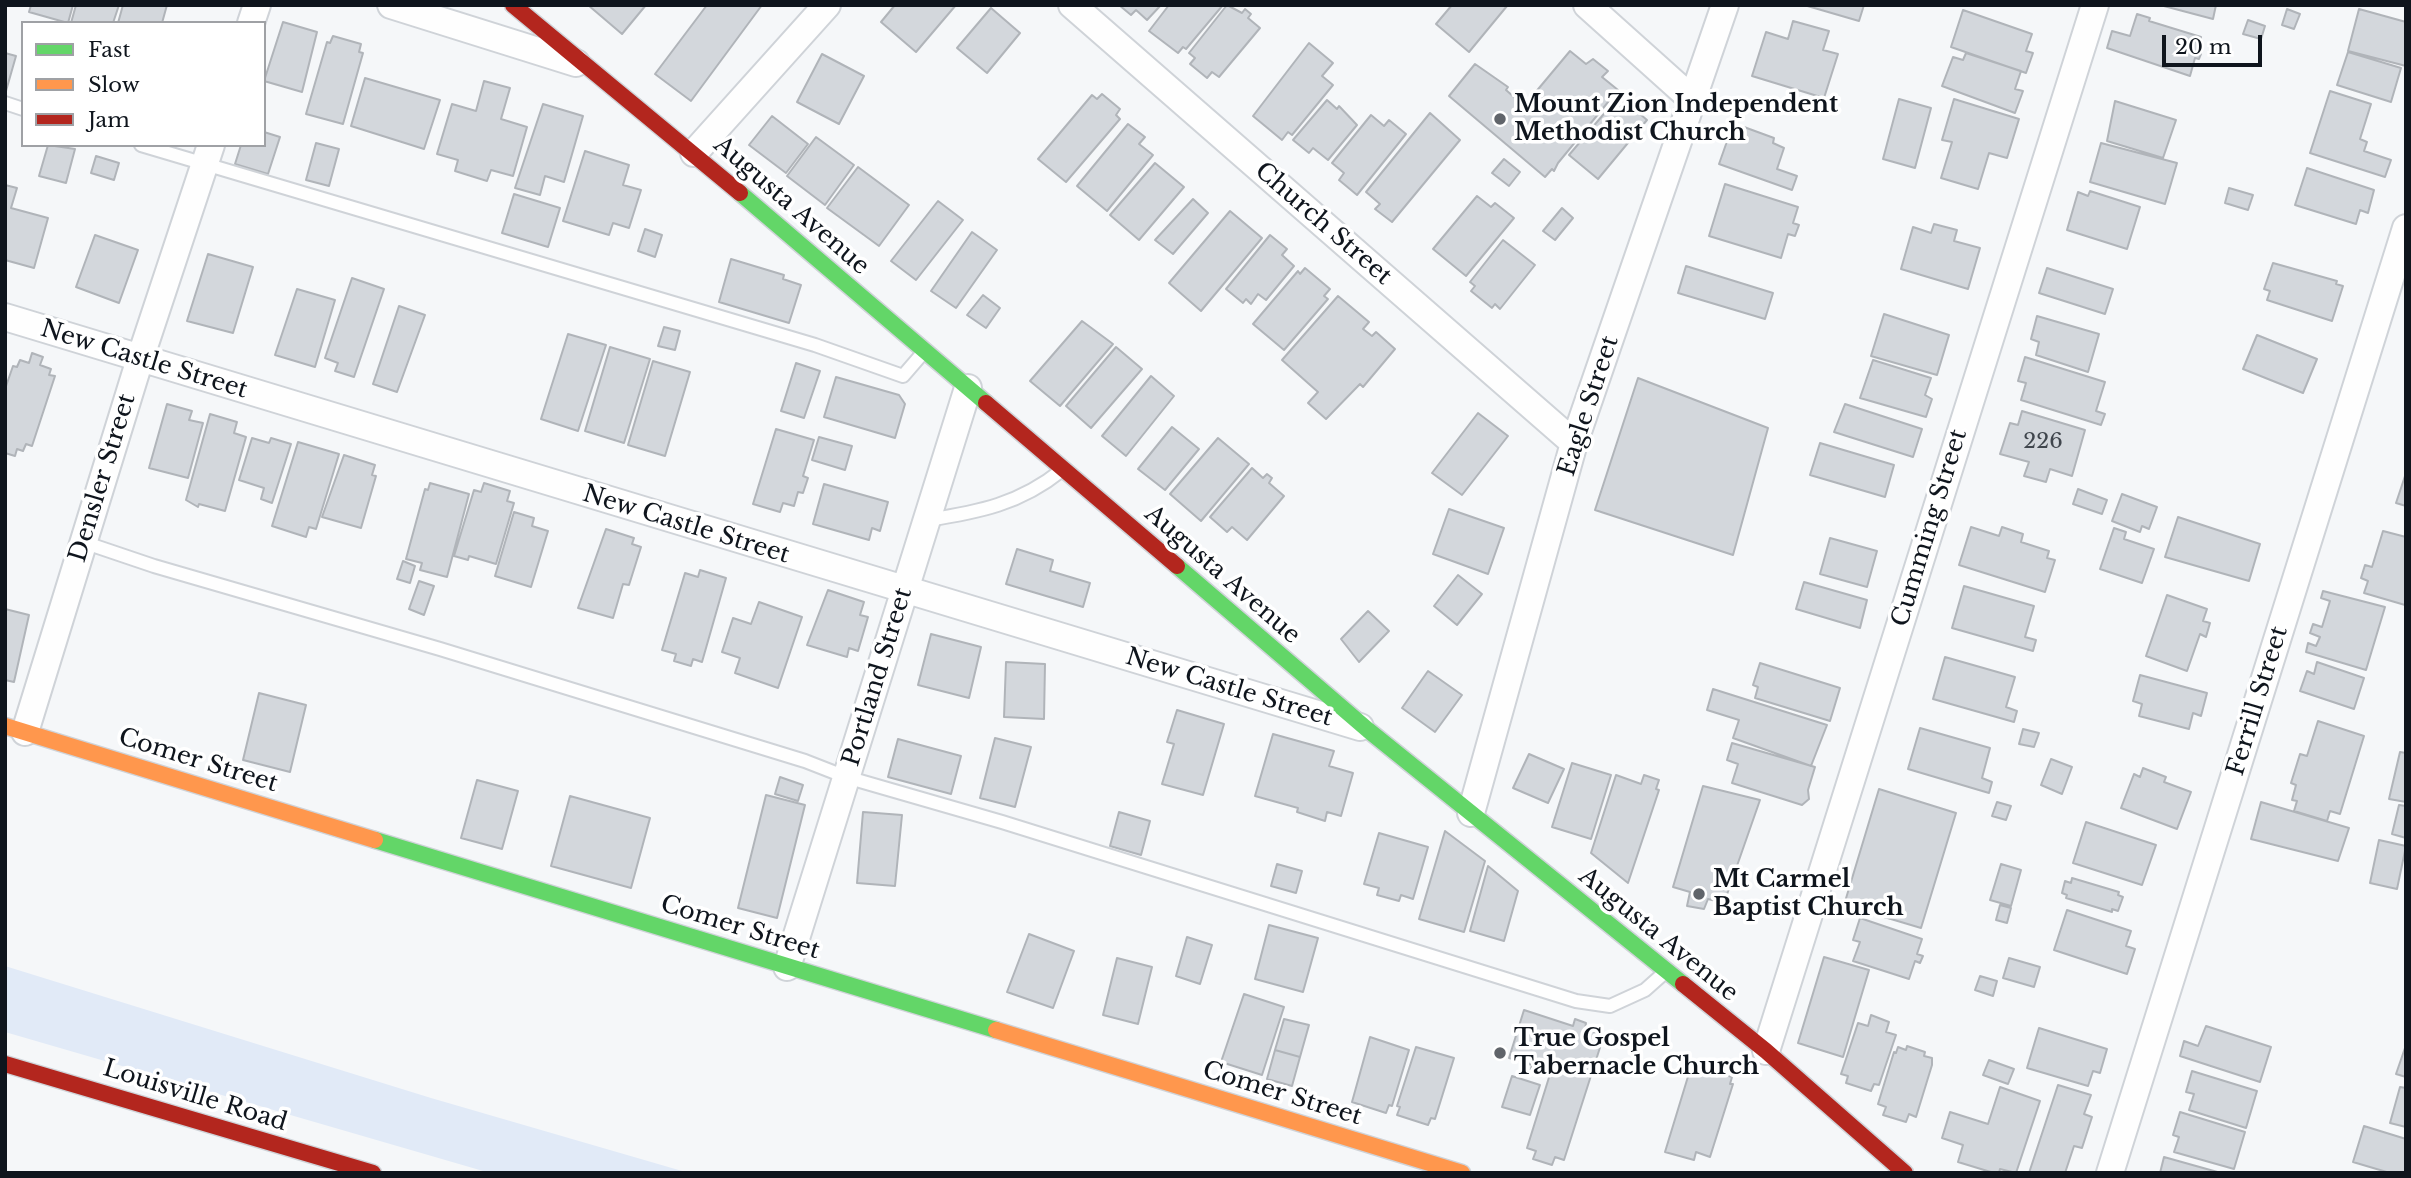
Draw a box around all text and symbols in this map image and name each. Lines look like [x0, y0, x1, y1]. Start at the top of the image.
legend [21, 21, 266, 147]
scale bar [2166, 21, 2266, 65]
text: 20 m [2175, 34, 2232, 60]
text: Fast [88, 37, 130, 63]
text: Slow [88, 72, 140, 98]
place label: Mount Zion Independent Methodist Church [1514, 91, 1838, 147]
text: Jam [88, 107, 130, 133]
marker: Mount Zion Independent Methodist Church [1492, 111, 1508, 127]
street label: Augusta Avenue [707, 131, 875, 281]
street label: Church Street [1249, 157, 1397, 291]
street label: New Castle Street [37, 315, 251, 405]
street label: Eagle Street [1553, 332, 1625, 480]
street label: Densler Street [64, 390, 142, 566]
street label: Cumming Street [1886, 426, 1974, 630]
house number: 226 [2023, 429, 2063, 455]
street label: New Castle Street [579, 480, 793, 570]
street label: Augusta Avenue [1138, 500, 1306, 650]
street label: Portland Street [837, 584, 919, 770]
street label: Ferrill Street [2222, 623, 2294, 779]
street label: New Castle Street [1122, 643, 1336, 733]
street label: Comer Street [115, 723, 281, 799]
street label: Augusta Avenue [1573, 862, 1743, 1008]
place label: Mt Carmel Baptist Church [1713, 866, 1904, 922]
marker: Mt Carmel Baptist Church [1691, 886, 1707, 902]
street label: Comer Street [657, 890, 823, 966]
place label: True Gospel Tabernacle Church [1514, 1025, 1759, 1081]
marker: True Gospel Tabernacle Church [1492, 1045, 1508, 1061]
street label: Louisville Road [99, 1054, 291, 1138]
street label: Comer Street [1199, 1056, 1365, 1132]

